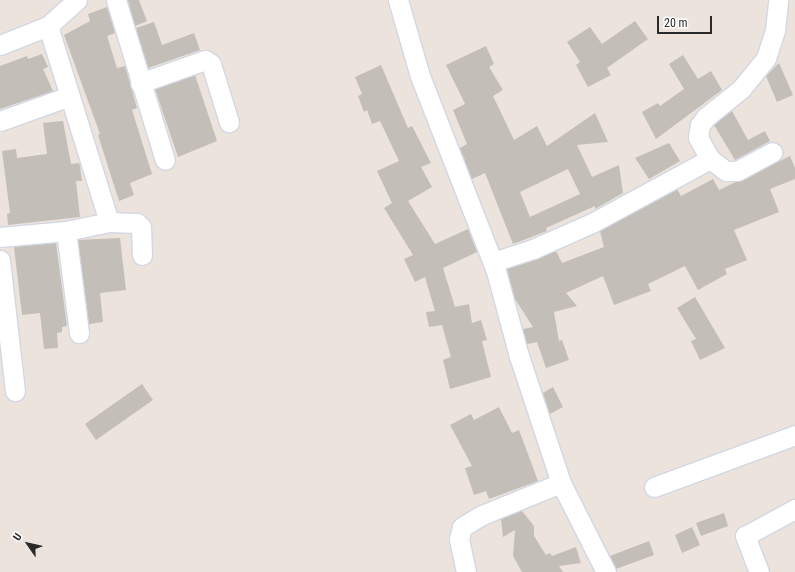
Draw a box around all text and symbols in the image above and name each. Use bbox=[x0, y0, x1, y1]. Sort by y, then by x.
scale bar bbox=[659, 8, 714, 34]
text: 20 m bbox=[664, 16, 688, 30]
north arrow bbox=[8, 524, 48, 564]
text: U bbox=[10, 531, 25, 543]

